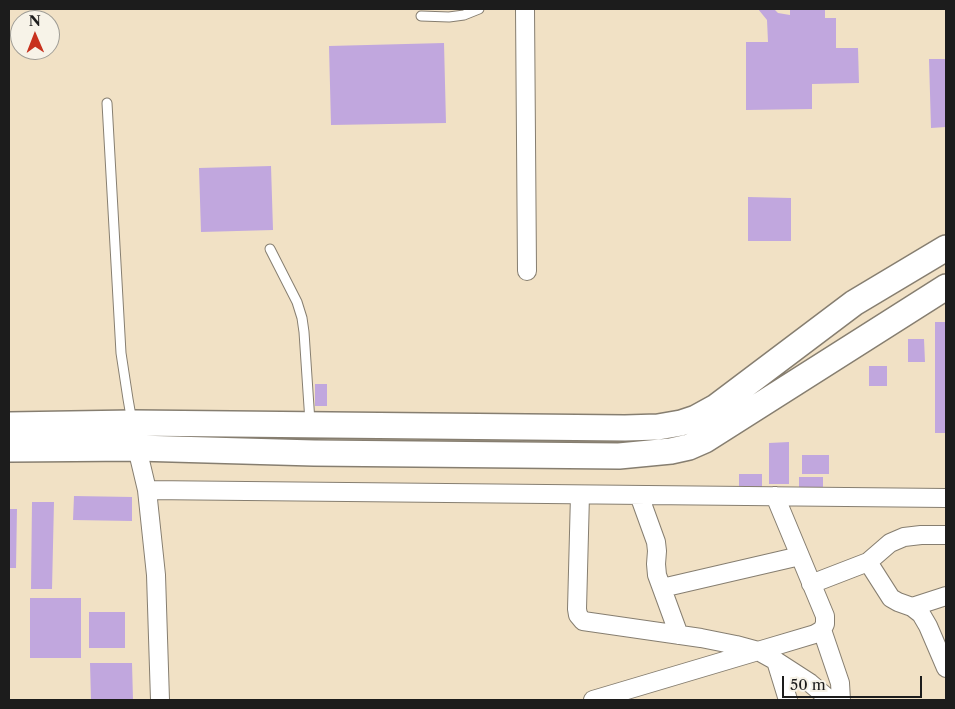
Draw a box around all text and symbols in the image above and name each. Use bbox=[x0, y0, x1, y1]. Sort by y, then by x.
north arrow bbox=[10, 10, 60, 60]
text: N bbox=[29, 12, 41, 30]
scale bar bbox=[785, 666, 925, 698]
text: 50 m bbox=[790, 675, 826, 694]

